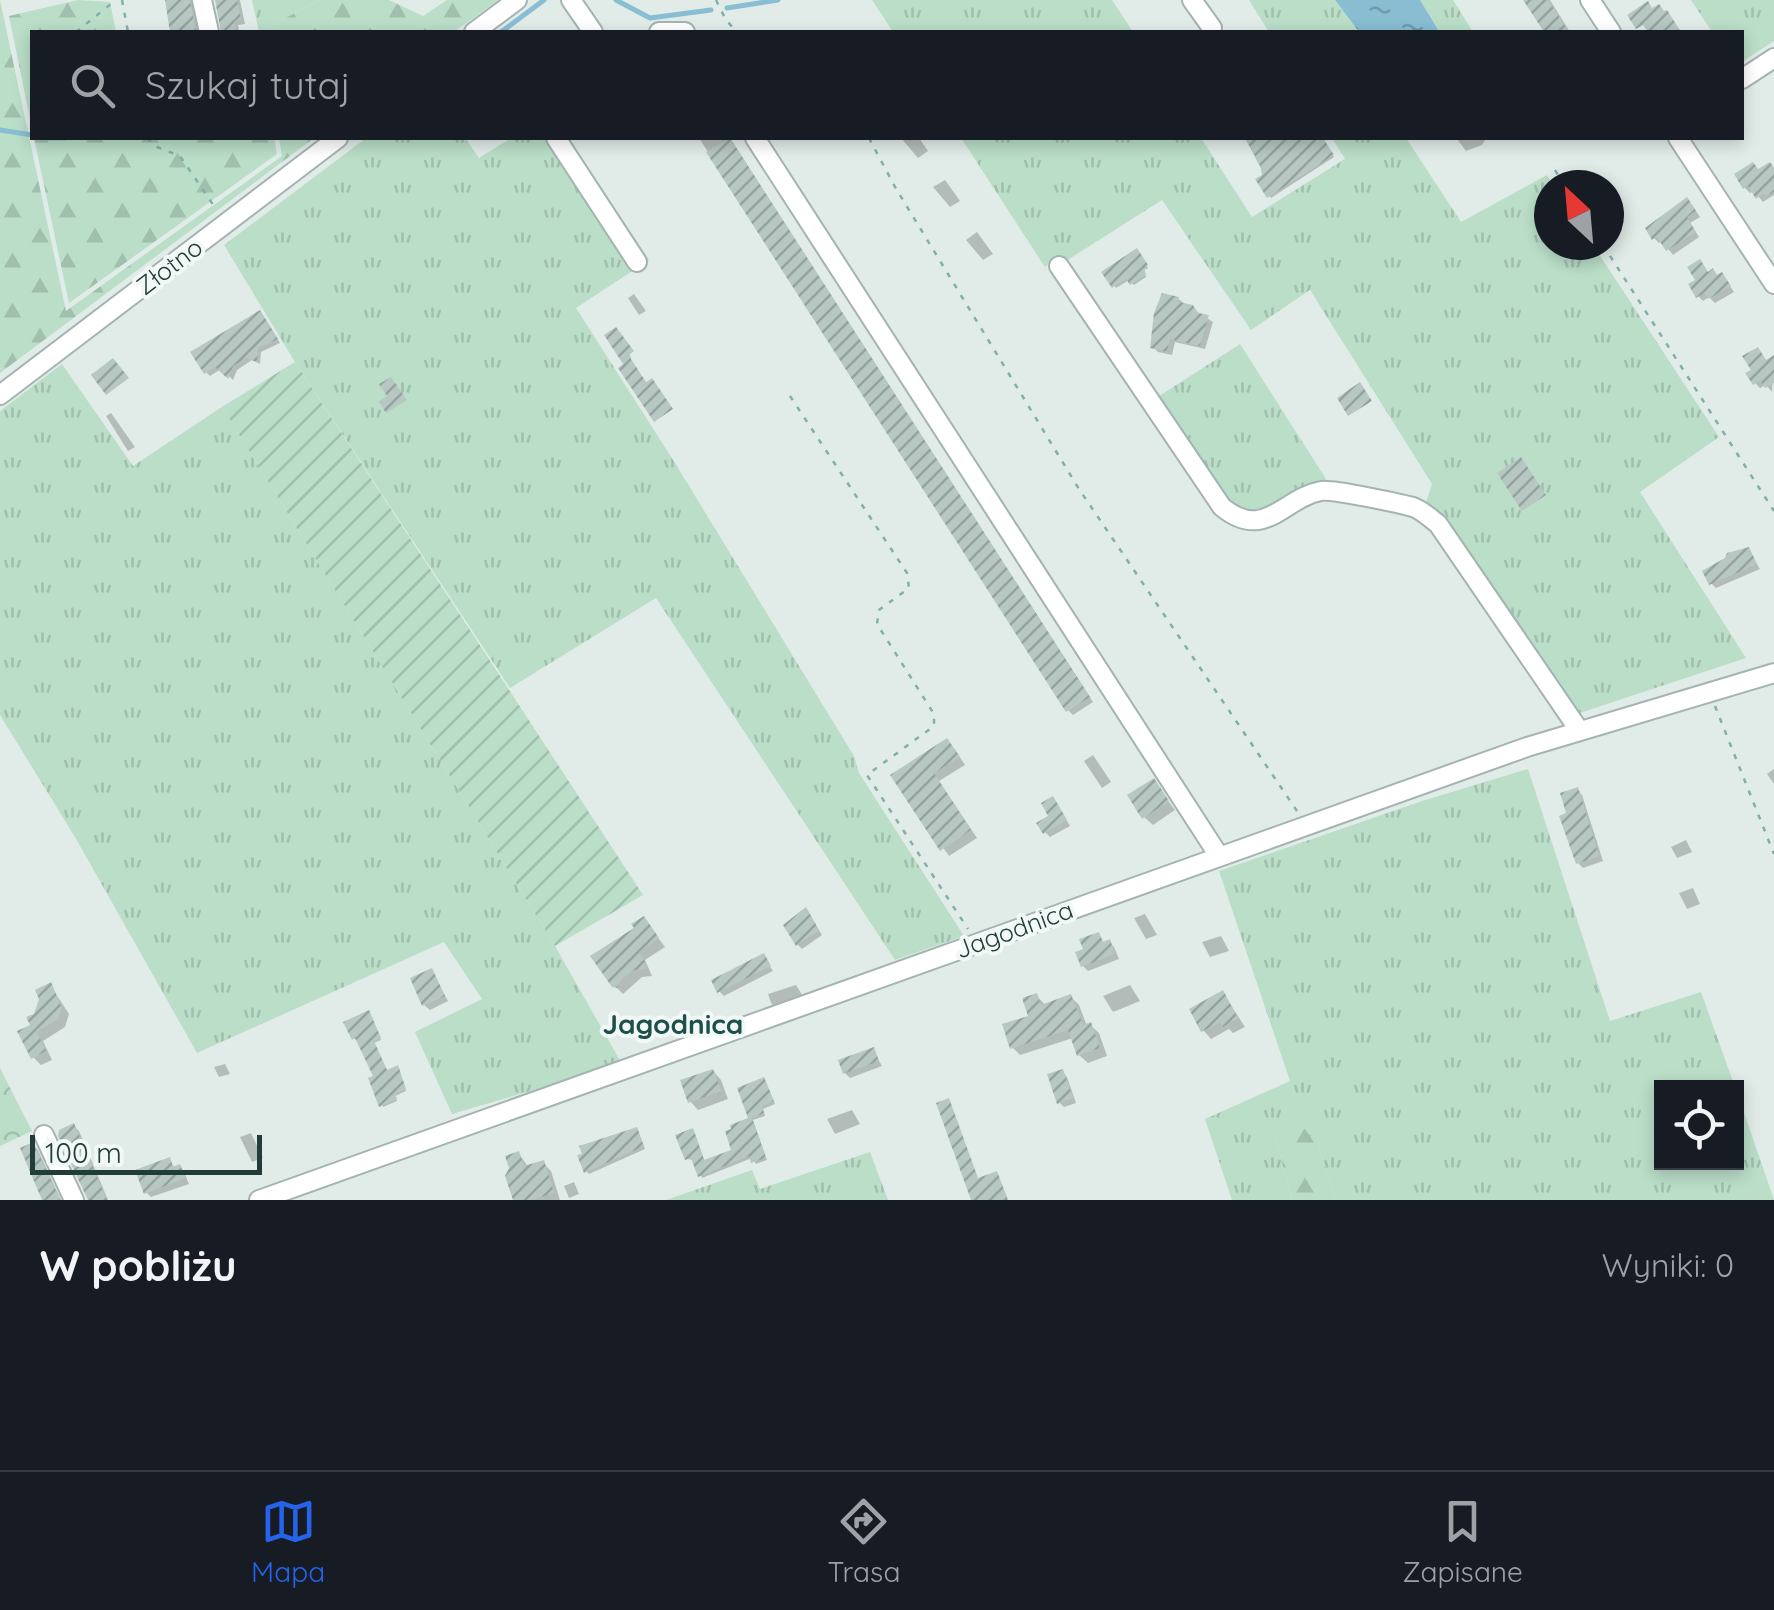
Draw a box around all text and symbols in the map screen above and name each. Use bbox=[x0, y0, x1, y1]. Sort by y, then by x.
search box bbox=[30, 30, 1744, 140]
icon: search bbox=[65, 58, 120, 113]
text: Szukaj tutaj bbox=[145, 61, 351, 109]
north arrow bbox=[1534, 170, 1624, 260]
street label: Złotno bbox=[130, 231, 208, 301]
street label: Jagodnica bbox=[951, 893, 1077, 965]
district label: Jagodnica bbox=[603, 1006, 743, 1041]
map controls bbox=[1654, 1080, 1744, 1170]
button: locate bbox=[1654, 1080, 1744, 1170]
scale bar bbox=[30, 1130, 262, 1174]
text: 100 m bbox=[45, 1135, 122, 1170]
text: W pobliżu bbox=[40, 1239, 237, 1292]
text: Wyniki: 0 bbox=[1602, 1245, 1734, 1285]
tab: Mapa bbox=[251, 1494, 325, 1589]
tab: Trasa bbox=[827, 1494, 900, 1589]
tab: Zapisane bbox=[1403, 1494, 1523, 1589]

